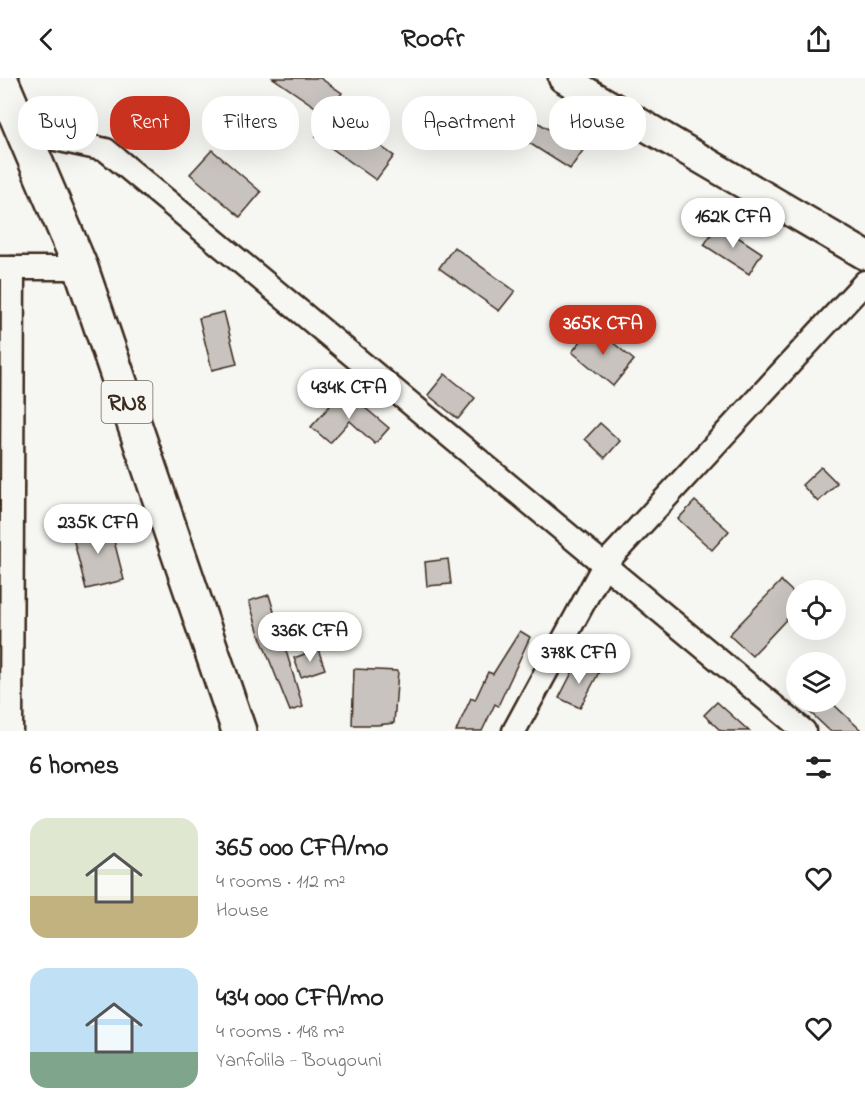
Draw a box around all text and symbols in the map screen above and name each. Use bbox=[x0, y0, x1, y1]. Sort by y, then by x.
text: Roofr bbox=[401, 20, 464, 59]
icon: back bbox=[30, 23, 63, 56]
icon: share bbox=[802, 23, 835, 56]
chip: Buy bbox=[18, 96, 98, 150]
chip: Rent bbox=[110, 96, 190, 150]
chip: Filters bbox=[202, 96, 299, 150]
chip: New bbox=[311, 96, 390, 150]
chip: Apartment bbox=[402, 96, 537, 150]
chip: House bbox=[549, 96, 646, 150]
pin: 162K CFA bbox=[671, 198, 795, 249]
text: 162K CFA bbox=[695, 203, 771, 232]
pin: 365K CFA bbox=[541, 305, 665, 356]
text: 365K CFA bbox=[563, 310, 643, 339]
pin: 434K CFA bbox=[287, 369, 411, 420]
text: 434K CFA bbox=[311, 374, 387, 403]
road number: RN8 bbox=[102, 381, 152, 423]
pin: 235K CFA bbox=[36, 504, 160, 555]
text: 235K CFA bbox=[58, 509, 138, 538]
map controls bbox=[786, 580, 846, 712]
button: locate bbox=[786, 580, 846, 640]
pin: 336K CFA bbox=[248, 612, 372, 663]
text: 336K CFA bbox=[272, 617, 348, 646]
pin: 378K CFA bbox=[517, 634, 641, 685]
text: 378K CFA bbox=[542, 639, 616, 668]
button: layers bbox=[786, 652, 846, 712]
text: 6 homes bbox=[30, 748, 119, 786]
icon: filters bbox=[802, 751, 835, 784]
text: 365 000 CFA/mo bbox=[216, 830, 389, 868]
icon: home bbox=[78, 842, 150, 914]
icon: heart bbox=[802, 862, 835, 895]
text: 4 rooms · 112 m² bbox=[216, 868, 345, 897]
text: House bbox=[216, 897, 269, 926]
text: 434 000 CFA/mo bbox=[216, 980, 384, 1018]
icon: home bbox=[78, 992, 150, 1064]
icon: heart bbox=[802, 1012, 835, 1045]
text: 4 rooms · 148 m² bbox=[216, 1018, 345, 1047]
text: Yanfolila - Bougouni bbox=[216, 1047, 382, 1076]

